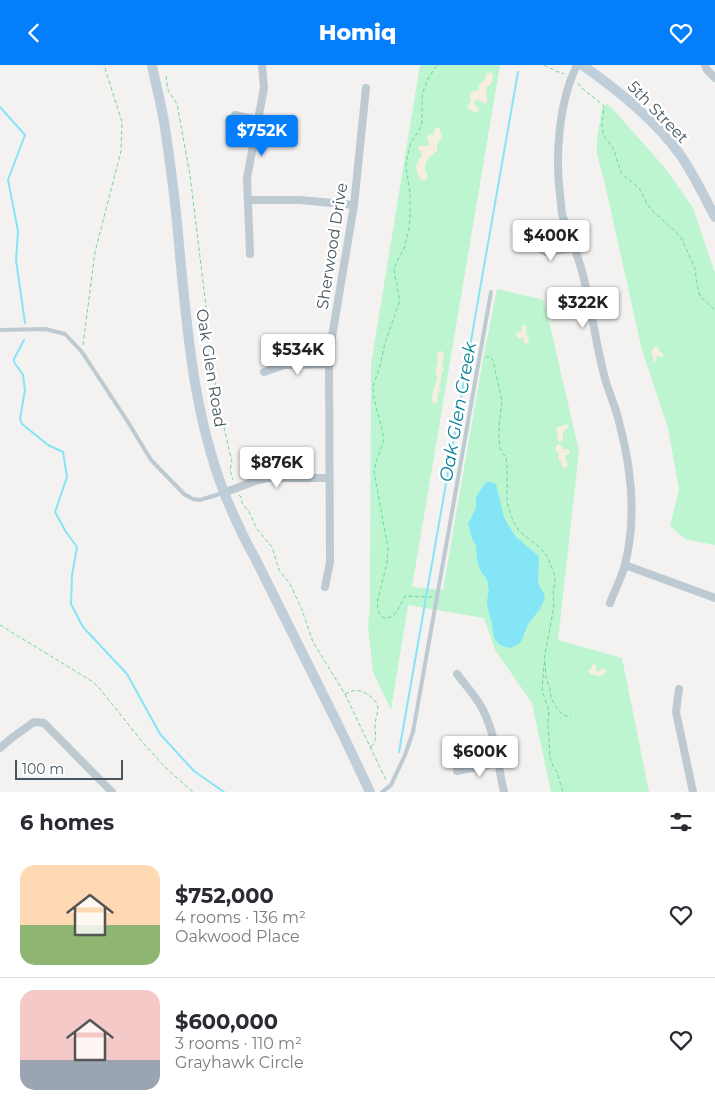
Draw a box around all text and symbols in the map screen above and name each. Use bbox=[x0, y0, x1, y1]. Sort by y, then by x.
icon: back bbox=[20, 19, 48, 47]
text: Homiq bbox=[319, 19, 396, 46]
icon: heart bbox=[667, 19, 695, 47]
street label: 5th Street bbox=[624, 77, 693, 147]
pin: $752K bbox=[227, 114, 297, 157]
text: $752K bbox=[237, 121, 287, 140]
street label: Sherwood Drive bbox=[313, 181, 351, 311]
pin: $400K bbox=[516, 219, 586, 262]
text: $400K bbox=[524, 226, 578, 245]
pin: $322K bbox=[548, 287, 618, 329]
text: $322K bbox=[558, 293, 608, 312]
street label: Oak Glen Road bbox=[192, 307, 230, 429]
pin: $534K bbox=[263, 333, 333, 376]
water label: Oak Glen Creek bbox=[435, 339, 481, 484]
text: $534K bbox=[272, 340, 324, 359]
pin: $876K bbox=[242, 447, 312, 489]
text: $876K bbox=[251, 453, 303, 472]
pin: $600K bbox=[445, 735, 515, 778]
text: $600K bbox=[453, 742, 507, 761]
scale bar bbox=[15, 757, 122, 780]
text: 100 m bbox=[22, 760, 64, 778]
icon: filters bbox=[667, 808, 695, 836]
text: 6 homes bbox=[20, 810, 114, 835]
text: $752,000 bbox=[175, 883, 274, 908]
icon: home bbox=[60, 885, 120, 945]
icon: heart bbox=[667, 901, 695, 929]
text: 4 rooms · 136 m² bbox=[175, 908, 306, 927]
text: Oakwood Place bbox=[175, 927, 300, 946]
text: $600,000 bbox=[175, 1009, 278, 1034]
icon: home bbox=[60, 1010, 120, 1070]
icon: heart bbox=[667, 1026, 695, 1054]
text: 3 rooms · 110 m² bbox=[175, 1034, 302, 1053]
text: Grayhawk Circle bbox=[175, 1053, 304, 1072]

